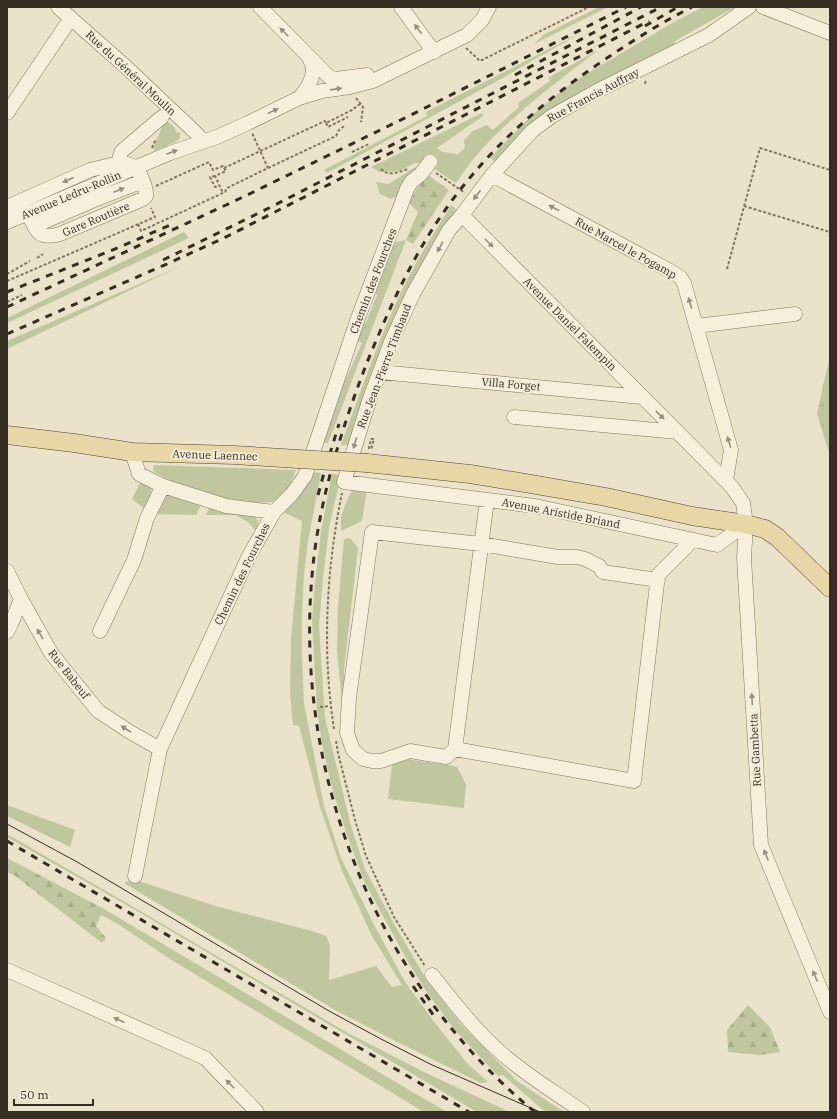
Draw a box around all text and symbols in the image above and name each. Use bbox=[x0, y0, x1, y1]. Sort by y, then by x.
one-way arrow bbox=[413, 24, 422, 35]
street label: Rue du Général Moulin bbox=[83, 27, 179, 119]
one-way arrow bbox=[280, 27, 289, 37]
street label: Rue Francis Auffray bbox=[544, 65, 642, 125]
one-way arrow bbox=[330, 86, 342, 92]
one-way arrow bbox=[268, 108, 279, 114]
one-way arrow bbox=[166, 149, 178, 155]
street label: Avenue Ledru-Rollin bbox=[19, 168, 123, 222]
one-way arrow bbox=[63, 177, 74, 183]
one-way arrow bbox=[113, 187, 125, 193]
one-way arrow bbox=[473, 190, 481, 200]
street label: Gare Routière bbox=[60, 199, 132, 239]
one-way arrow bbox=[548, 205, 560, 211]
street label: Rue Marcel le Pogamp bbox=[573, 214, 680, 282]
street label: Chemin des Fourches bbox=[346, 226, 400, 336]
one-way arrow bbox=[485, 238, 494, 248]
one-way arrow bbox=[436, 241, 443, 253]
street label: Avenue Daniel Falempin bbox=[520, 274, 620, 374]
one-way arrow bbox=[687, 297, 693, 309]
street label: Rue Jean-Pierre Timbaud bbox=[354, 301, 414, 430]
street label: Villa Forget bbox=[481, 374, 541, 394]
one-way arrow bbox=[655, 410, 665, 420]
one-way arrow bbox=[726, 436, 732, 448]
one-way arrow bbox=[352, 437, 358, 449]
street label: Avenue Laennec bbox=[172, 447, 258, 463]
street label: Avenue Aristide Briand bbox=[501, 495, 622, 531]
street label: Chemin des Fourches bbox=[211, 521, 273, 627]
one-way arrow bbox=[37, 628, 44, 640]
street label: Rue Babeuf bbox=[45, 646, 93, 703]
one-way arrow bbox=[749, 693, 756, 705]
street label: Rue Gambetta bbox=[746, 713, 764, 787]
one-way arrow bbox=[121, 725, 131, 733]
one-way arrow bbox=[762, 849, 768, 861]
one-way arrow bbox=[812, 970, 818, 981]
one-way arrow bbox=[113, 1017, 125, 1023]
one-way arrow bbox=[225, 1079, 235, 1089]
scale bar bbox=[14, 1081, 93, 1107]
text: 50 m bbox=[20, 1087, 49, 1102]

